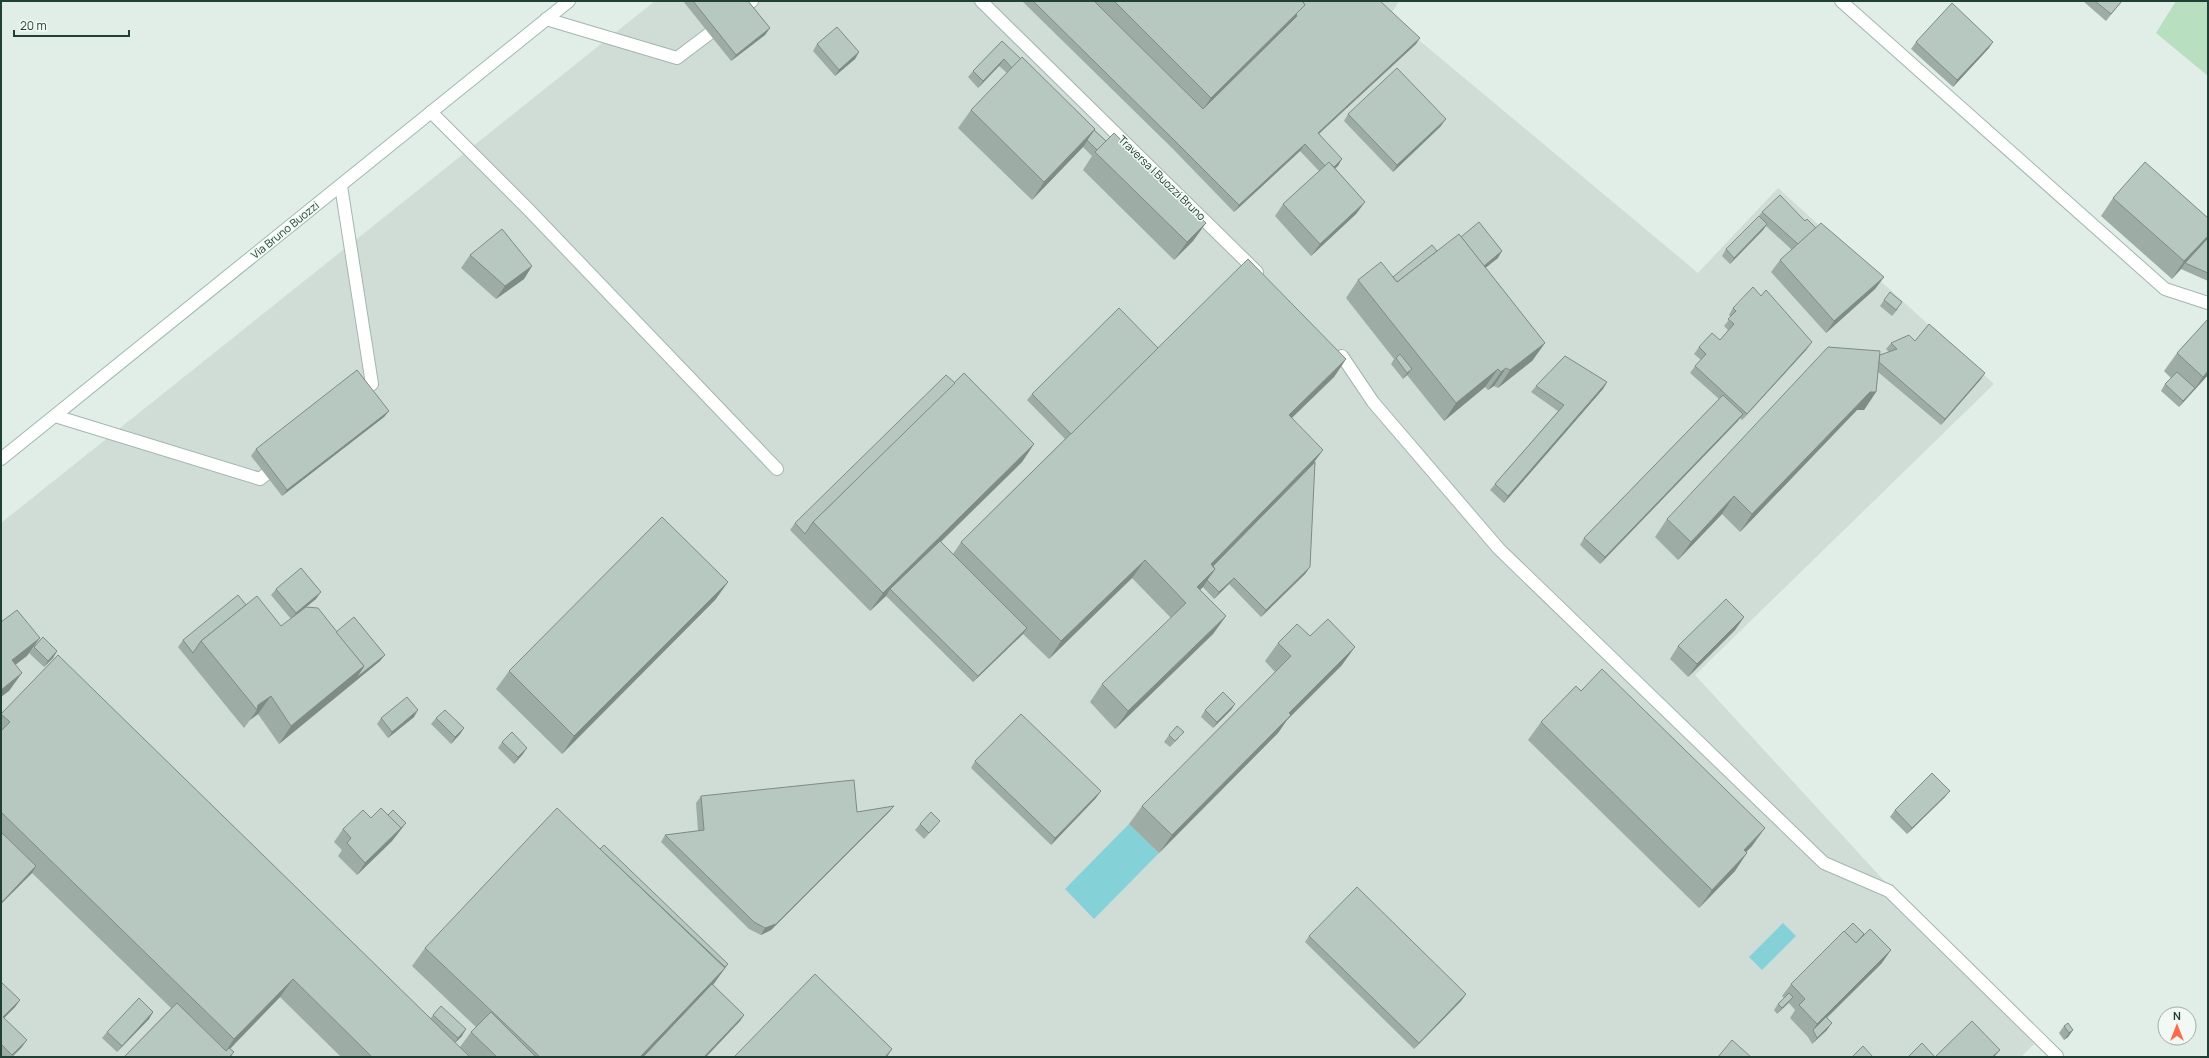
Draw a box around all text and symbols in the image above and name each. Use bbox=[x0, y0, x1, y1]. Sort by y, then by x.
scale bar bbox=[14, 12, 129, 38]
text: 20 m bbox=[20, 17, 47, 34]
street label: Traversa I Buozzi Bruno bbox=[1115, 132, 1210, 224]
street label: Via Bruno Buozzi bbox=[248, 197, 322, 262]
north arrow bbox=[2157, 1006, 2197, 1046]
text: N bbox=[2173, 1008, 2181, 1023]

